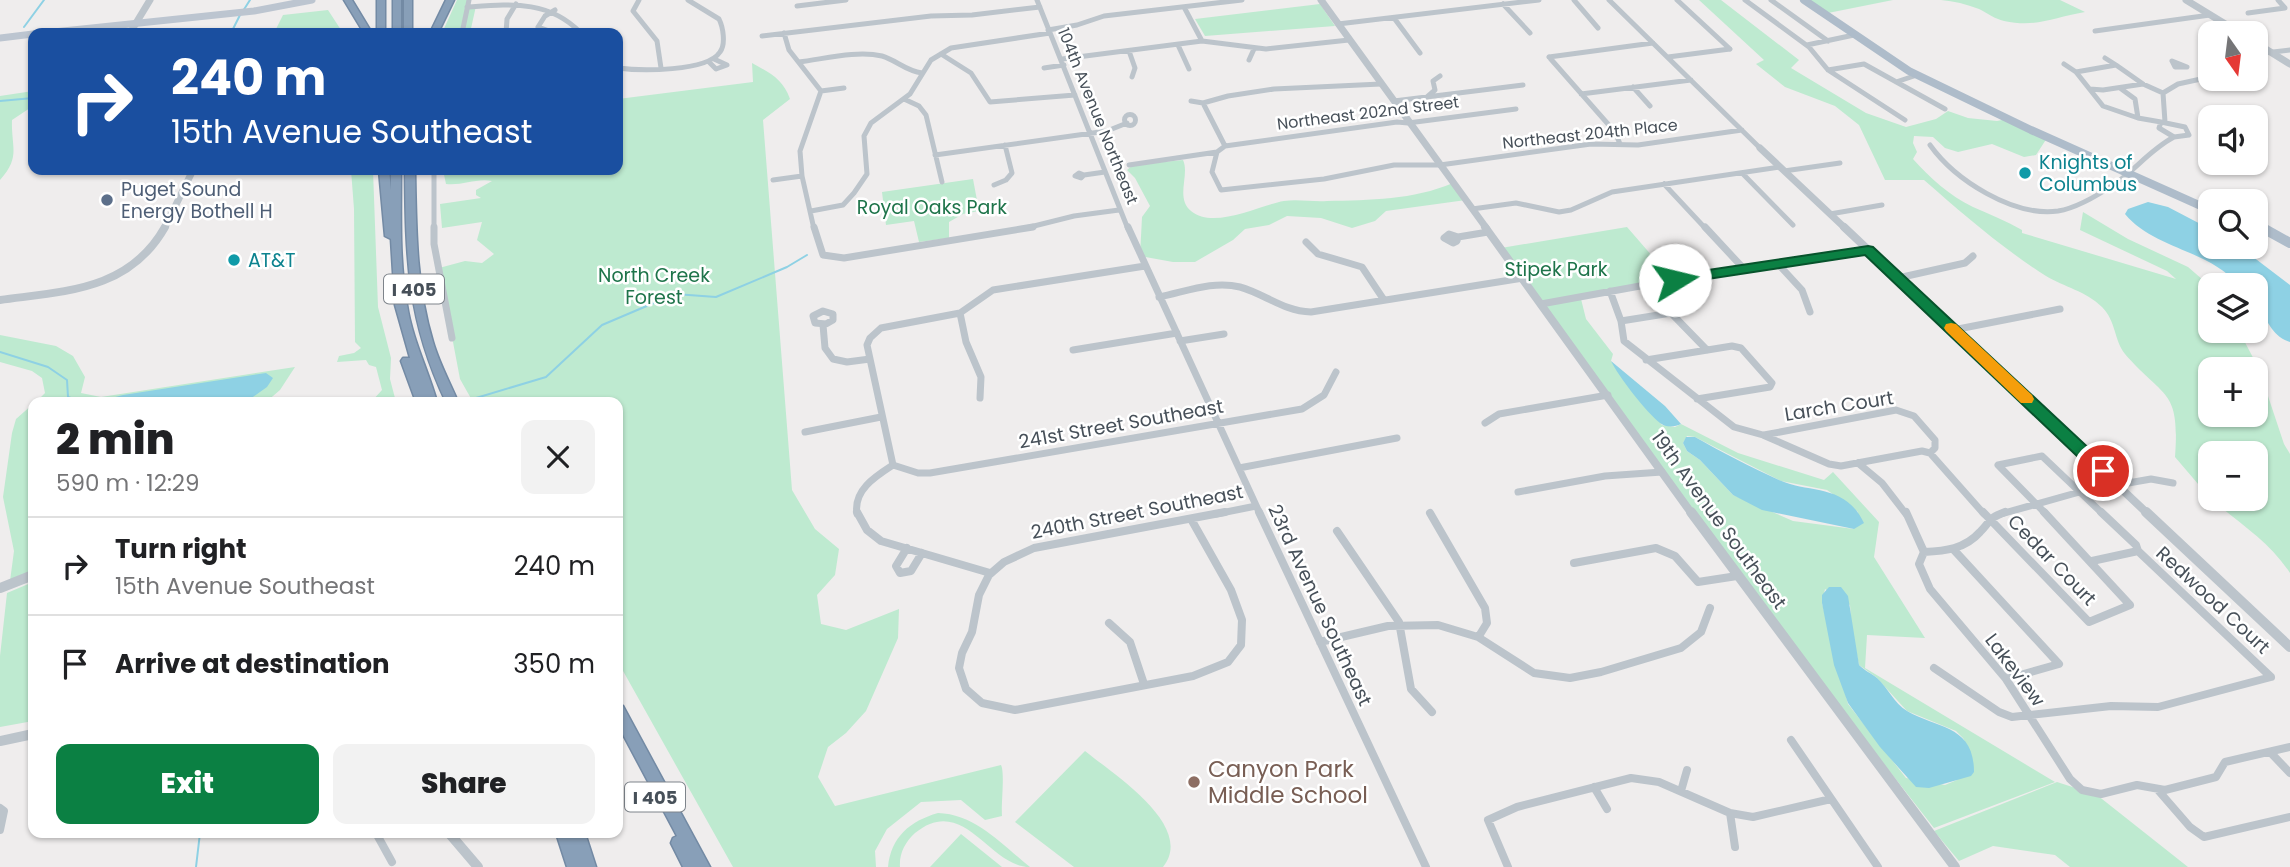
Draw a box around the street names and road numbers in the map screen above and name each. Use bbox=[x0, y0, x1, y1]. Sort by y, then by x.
street label: 104th Avenue Northeast bbox=[1052, 24, 1144, 208]
street label: Northeast 202nd Street bbox=[1276, 90, 1461, 136]
street label: Northeast 204th Place bbox=[1501, 113, 1679, 155]
road number: I 405 bbox=[384, 274, 444, 304]
street label: Larch Court bbox=[1783, 384, 1895, 428]
street label: 241st Street Southeast bbox=[1016, 393, 1226, 455]
street label: 19th Avenue Southeast bbox=[1645, 425, 1793, 615]
street label: 240th Street Southeast bbox=[1029, 478, 1246, 546]
street label: 23rd Avenue Southeast bbox=[1261, 500, 1379, 710]
street label: Cedar Court bbox=[2002, 508, 2103, 612]
street label: Redwood Court bbox=[2150, 540, 2276, 660]
street label: Lakeview bbox=[1979, 628, 2052, 713]
road number: I 405 bbox=[625, 782, 685, 812]

